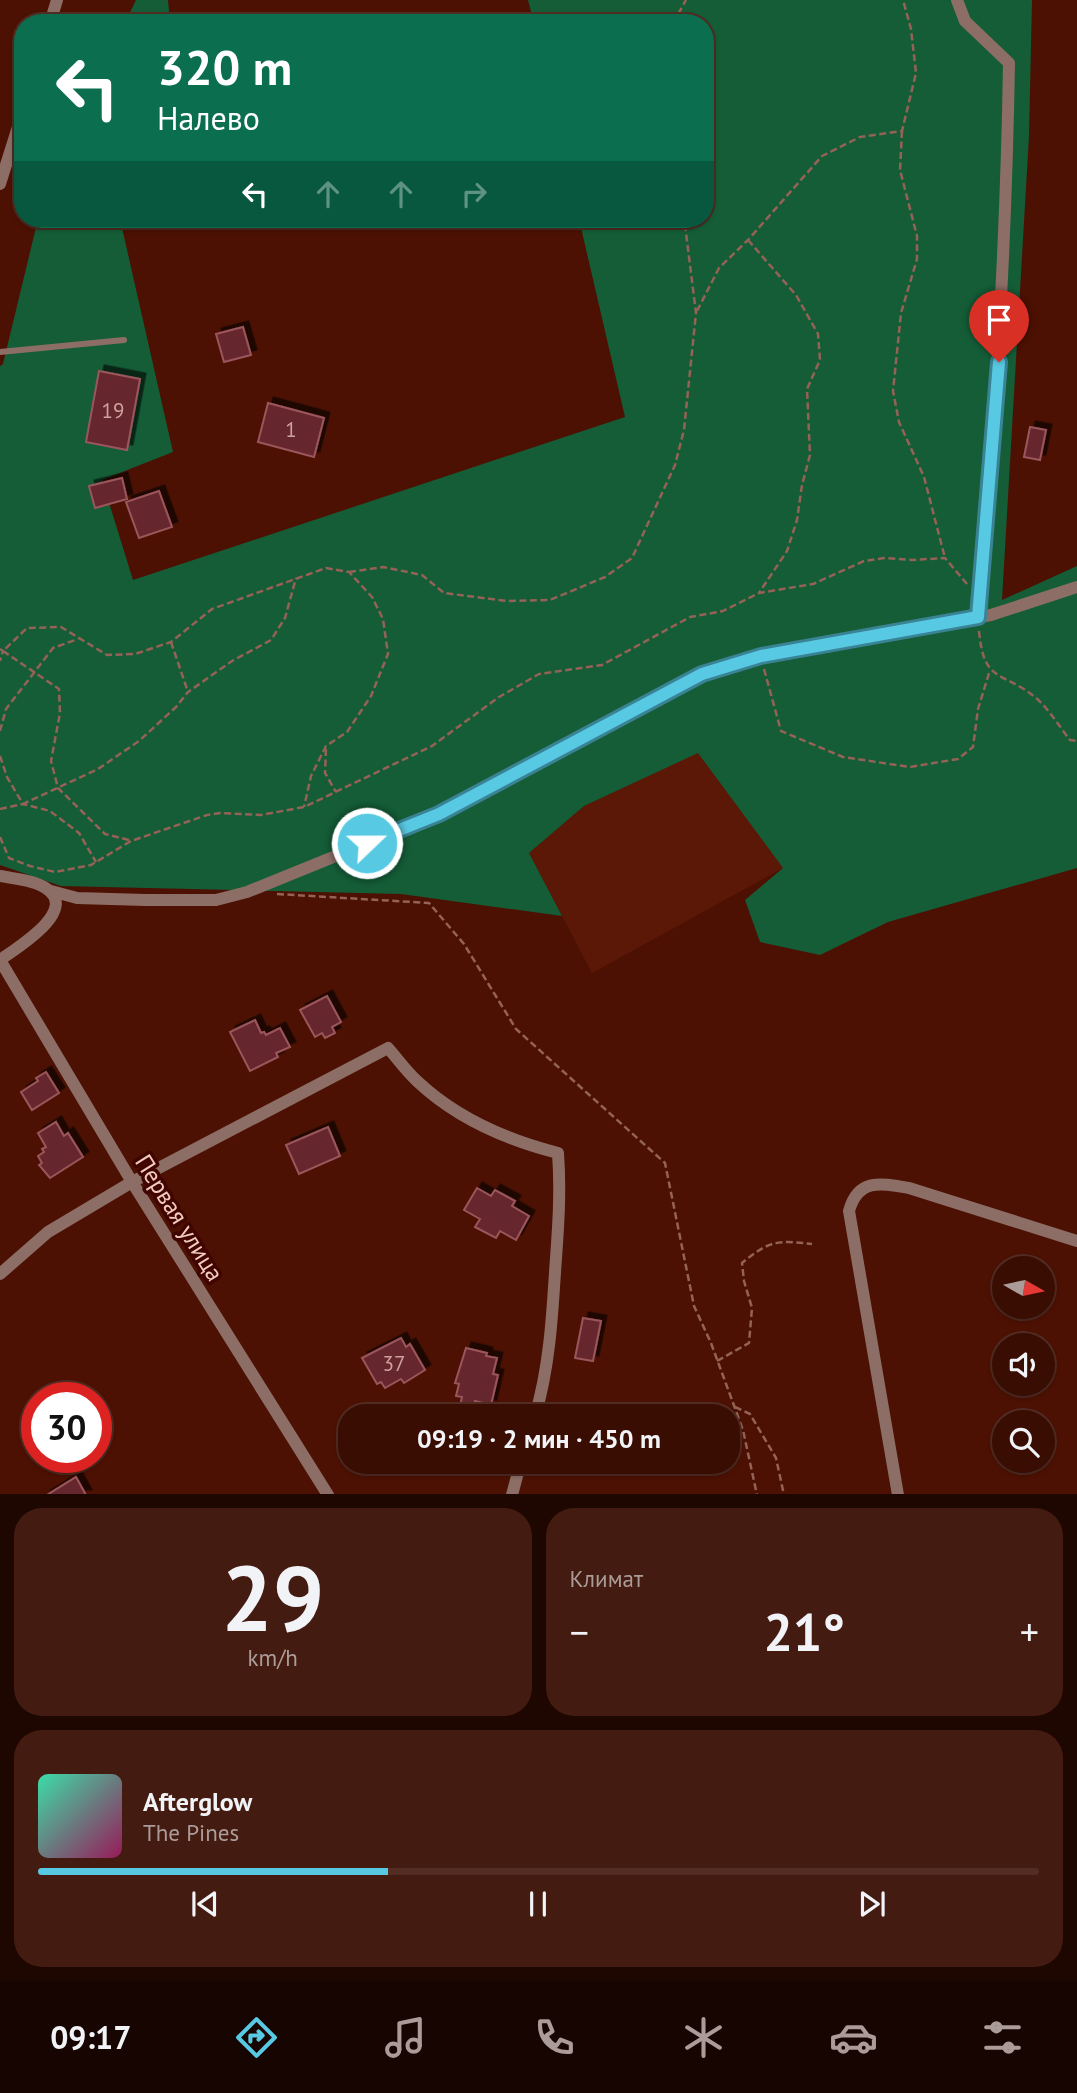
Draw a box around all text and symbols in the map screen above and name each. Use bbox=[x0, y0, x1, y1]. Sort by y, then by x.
text: 320 m bbox=[157, 35, 292, 99]
icon: left bbox=[42, 42, 133, 133]
text: Налево bbox=[157, 97, 260, 139]
icon: left bbox=[236, 175, 274, 213]
icon: ahead bbox=[309, 175, 347, 213]
icon: ahead bbox=[382, 175, 420, 213]
icon: right bbox=[455, 175, 493, 213]
pin bbox=[969, 290, 1029, 362]
icon: arrive bbox=[980, 301, 1018, 339]
house number: 19 bbox=[102, 397, 124, 424]
house number: 1 bbox=[285, 416, 297, 443]
position arrow bbox=[330, 806, 404, 880]
street label: Первая улица bbox=[128, 1149, 231, 1287]
north arrow bbox=[992, 1256, 1055, 1320]
map controls bbox=[992, 1256, 1055, 1473]
button: sound bbox=[992, 1333, 1055, 1396]
house number: 37 bbox=[383, 1350, 405, 1377]
speed limit sign: 30 bbox=[21, 1382, 112, 1473]
button: search bbox=[992, 1410, 1055, 1473]
text: 09:19 · 2 мин · 450 m bbox=[417, 1422, 661, 1455]
text: 29 bbox=[221, 1538, 324, 1656]
text: Климат bbox=[570, 1564, 643, 1593]
text: 21° bbox=[763, 1598, 845, 1665]
text: − bbox=[570, 1607, 589, 1656]
text: + bbox=[1020, 1607, 1039, 1656]
text: km/h bbox=[248, 1643, 298, 1672]
text: Afterglow bbox=[143, 1785, 252, 1818]
text: The Pines bbox=[143, 1818, 239, 1847]
icon: previous bbox=[186, 1885, 224, 1923]
icon: pause bbox=[519, 1885, 557, 1923]
icon: next bbox=[853, 1885, 891, 1923]
icon: directions bbox=[232, 2013, 281, 2062]
icon: music bbox=[381, 2013, 430, 2062]
icon: phone bbox=[530, 2013, 579, 2062]
icon: climate bbox=[679, 2013, 728, 2062]
icon: car bbox=[829, 2013, 878, 2062]
icon: filters bbox=[978, 2013, 1027, 2062]
text: 09:17 bbox=[50, 2016, 131, 2058]

